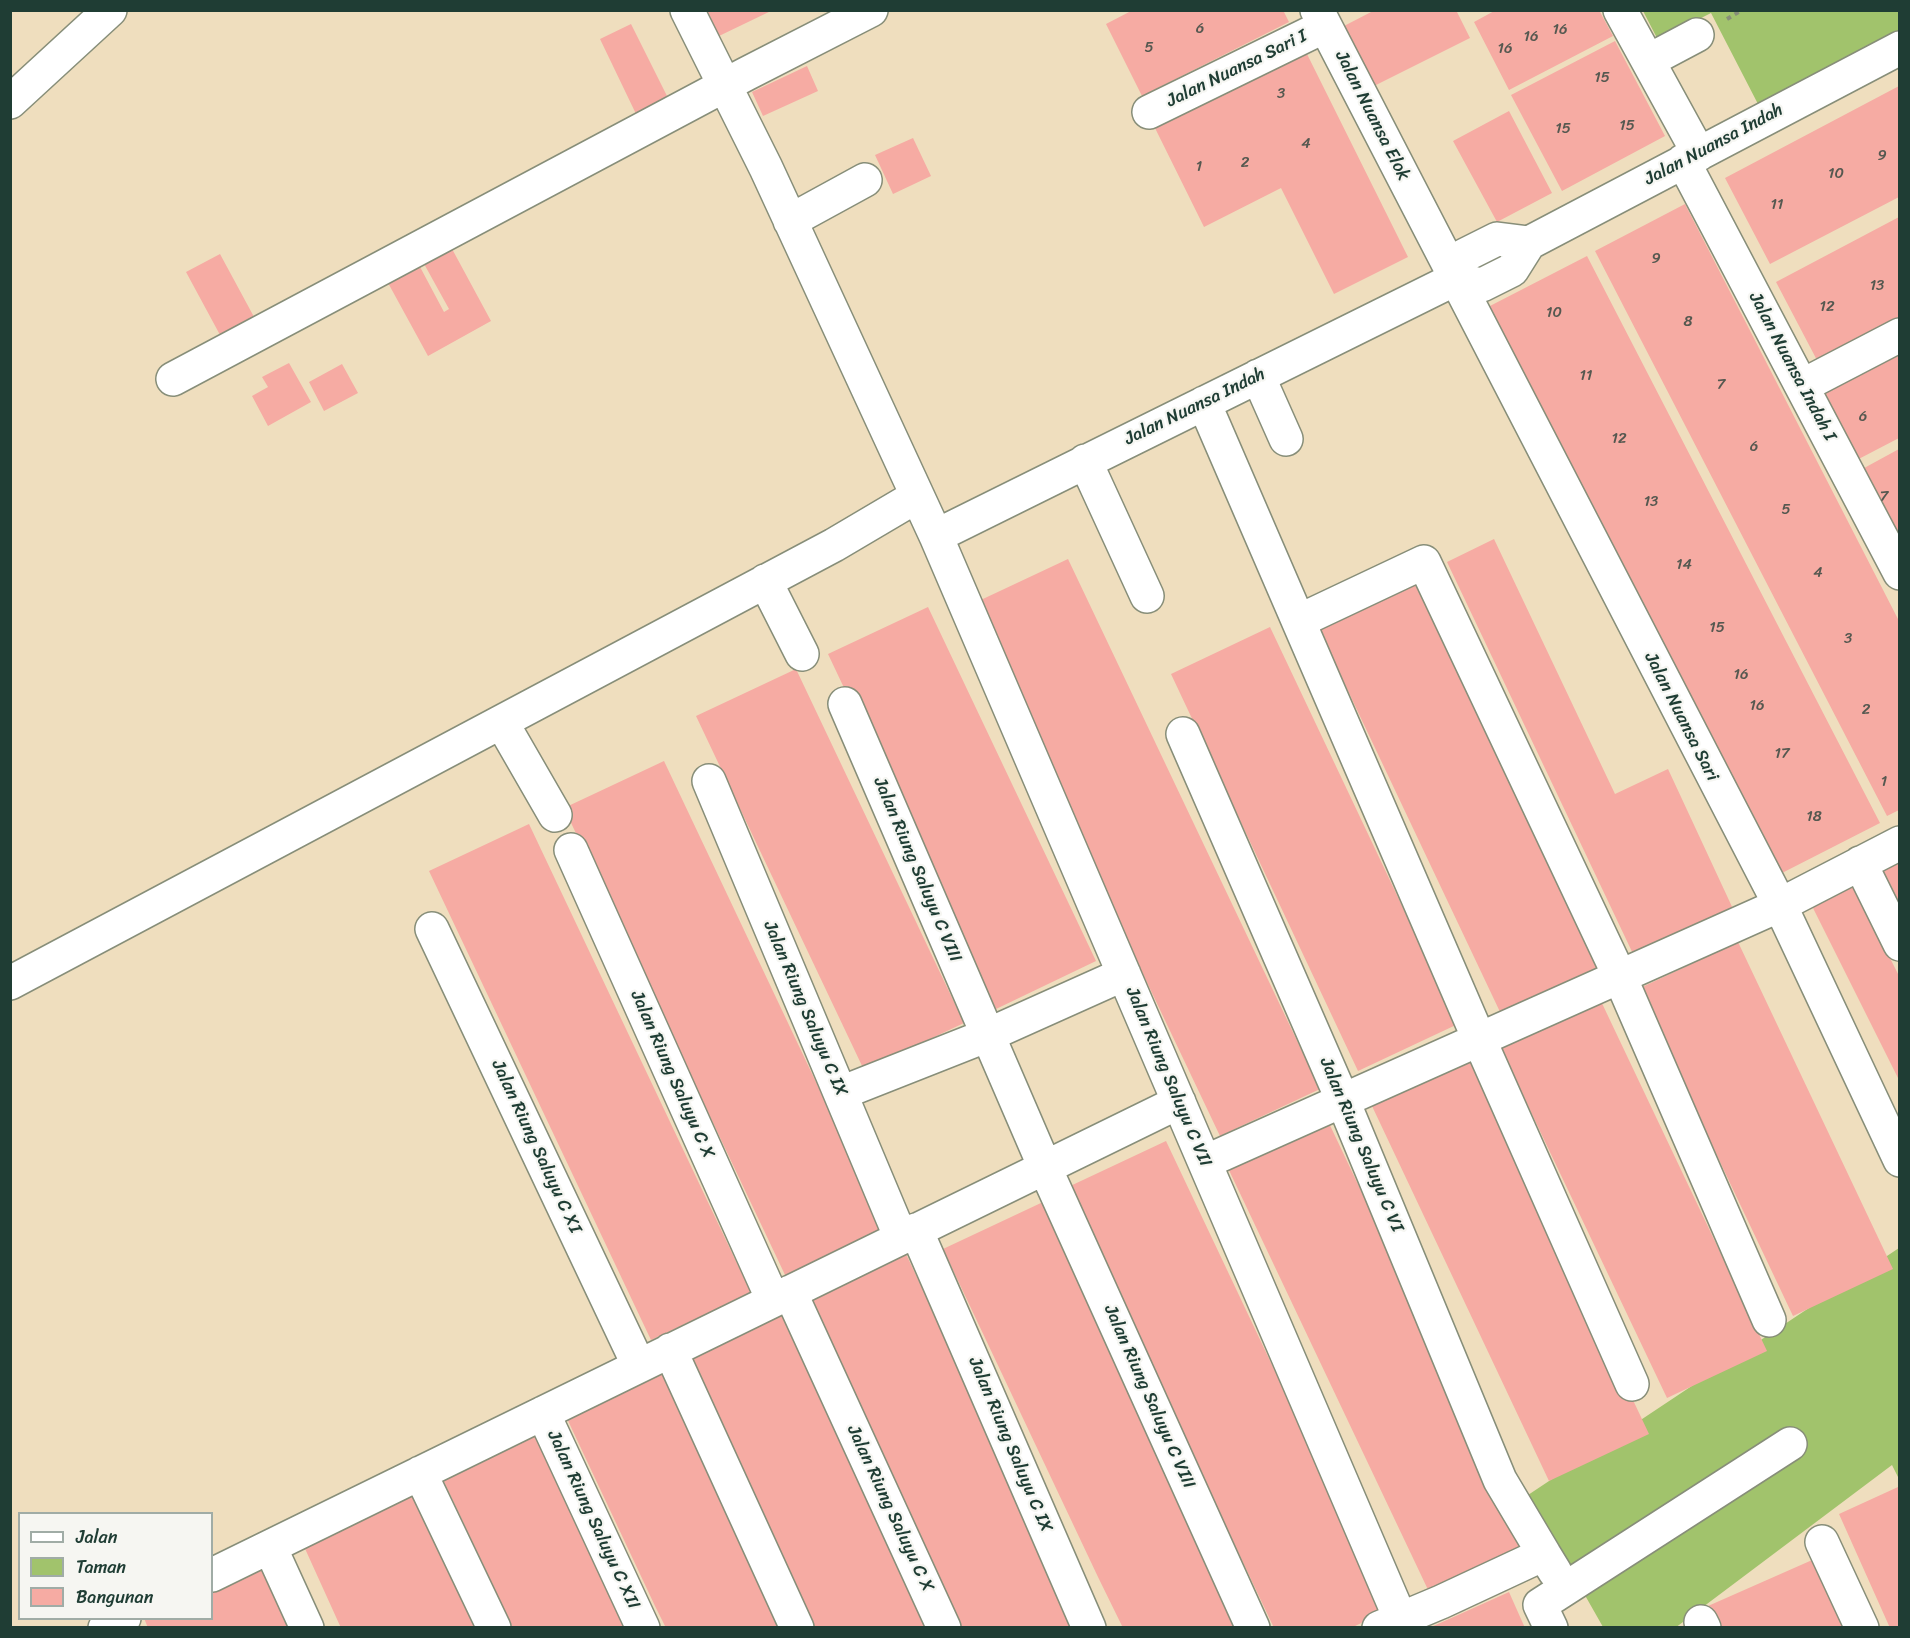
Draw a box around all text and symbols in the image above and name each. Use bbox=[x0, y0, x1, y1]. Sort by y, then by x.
house number: 6 bbox=[1196, 20, 1204, 38]
house number: 16 bbox=[1553, 21, 1567, 39]
street label: Jalan Nuansa Sari I bbox=[1163, 26, 1311, 112]
house number: 16 bbox=[1524, 28, 1538, 46]
house number: 5 bbox=[1144, 39, 1154, 57]
house number: 16 bbox=[1498, 40, 1512, 58]
street label: Jalan Nuansa Elok bbox=[1330, 48, 1414, 184]
house number: 15 bbox=[1594, 69, 1610, 87]
house number: 3 bbox=[1277, 85, 1285, 103]
street label: Jalan Nuansa Indah bbox=[1641, 99, 1787, 191]
house number: 15 bbox=[1619, 117, 1635, 135]
house number: 15 bbox=[1555, 120, 1571, 138]
house number: 4 bbox=[1301, 135, 1311, 153]
house number: 9 bbox=[1877, 147, 1887, 165]
house number: 2 bbox=[1241, 154, 1249, 172]
house number: 1 bbox=[1196, 158, 1202, 176]
house number: 10 bbox=[1828, 165, 1844, 183]
house number: 11 bbox=[1771, 196, 1783, 214]
house number: 9 bbox=[1651, 250, 1661, 268]
house number: 13 bbox=[1870, 277, 1884, 295]
street label: Jalan Nuansa Indah I bbox=[1744, 289, 1840, 445]
house number: 12 bbox=[1819, 298, 1835, 316]
house number: 10 bbox=[1546, 304, 1562, 322]
house number: 8 bbox=[1683, 313, 1693, 331]
street label: Jalan Nuansa Indah bbox=[1121, 364, 1269, 450]
house number: 11 bbox=[1580, 367, 1592, 385]
house number: 7 bbox=[1717, 376, 1725, 394]
house number: 6 bbox=[1859, 408, 1867, 426]
house number: 12 bbox=[1611, 430, 1627, 448]
house number: 6 bbox=[1750, 438, 1758, 456]
house number: 7 bbox=[1880, 488, 1888, 506]
house number: 13 bbox=[1644, 493, 1658, 511]
house number: 5 bbox=[1781, 501, 1791, 519]
house number: 14 bbox=[1676, 556, 1692, 574]
house number: 4 bbox=[1813, 564, 1823, 582]
house number: 15 bbox=[1709, 619, 1725, 637]
house number: 3 bbox=[1844, 630, 1852, 648]
street label: Jalan Nuansa Sari bbox=[1639, 649, 1723, 785]
house number: 16 bbox=[1734, 666, 1748, 684]
house number: 16 bbox=[1750, 697, 1764, 715]
house number: 2 bbox=[1862, 701, 1870, 719]
house number: 17 bbox=[1775, 745, 1789, 763]
house number: 1 bbox=[1881, 773, 1887, 791]
street label: Jalan Riung Saluyu C VIII bbox=[868, 774, 966, 966]
house number: 18 bbox=[1806, 808, 1822, 826]
street label: Jalan Riung Saluyu C IX bbox=[758, 918, 852, 1100]
street label: Jalan Riung Saluyu C VII bbox=[1120, 984, 1216, 1170]
street label: Jalan Riung Saluyu C X bbox=[625, 988, 719, 1162]
street label: Jalan Riung Saluyu C VI bbox=[1314, 1054, 1408, 1236]
street label: Jalan Riung Saluyu C XI bbox=[486, 1057, 586, 1237]
street label: Jalan Riung Saluyu C VIII bbox=[1099, 1302, 1199, 1492]
street label: Jalan Riung Saluyu C IX bbox=[963, 1354, 1057, 1536]
street label: Jalan Riung Saluyu C X bbox=[842, 1422, 938, 1596]
street label: Jalan Riung Saluyu C XII bbox=[542, 1427, 644, 1613]
legend bbox=[18, 1512, 213, 1620]
text: Jalan bbox=[76, 1521, 117, 1553]
text: Taman bbox=[76, 1551, 126, 1583]
text: Bangunan bbox=[76, 1581, 153, 1613]

